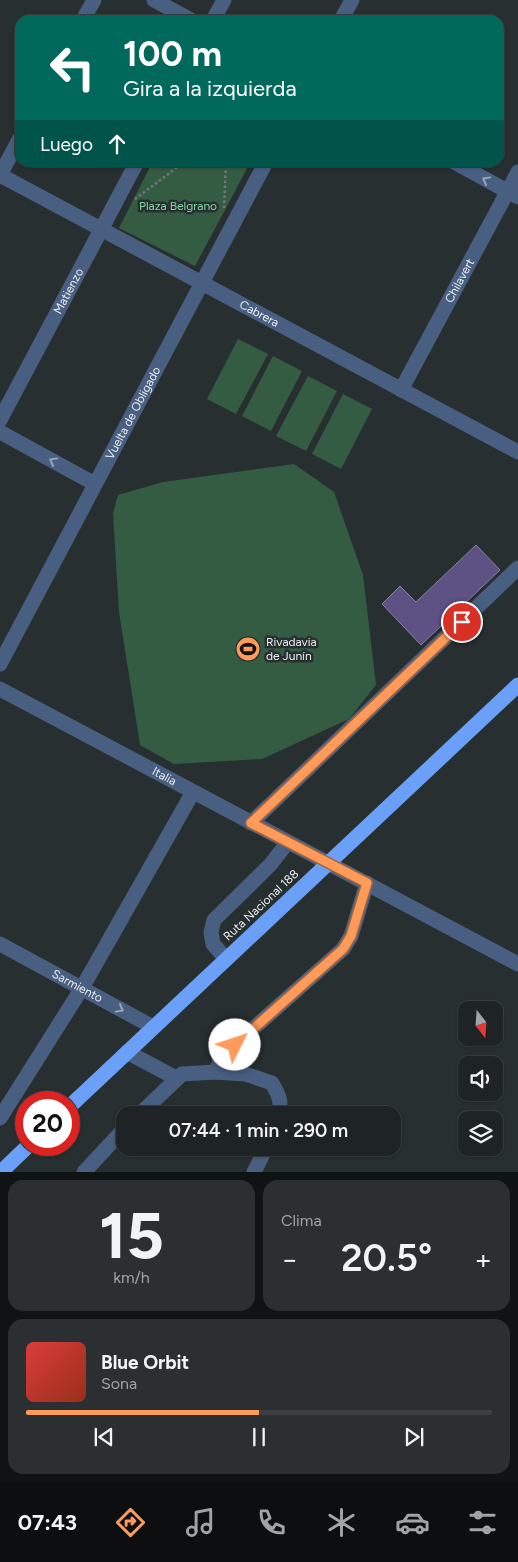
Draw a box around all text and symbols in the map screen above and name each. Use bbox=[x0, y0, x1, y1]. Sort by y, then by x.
text: 100 m bbox=[123, 33, 222, 75]
icon: left bbox=[40, 35, 105, 100]
text: Gira a la izquierda bbox=[123, 75, 297, 102]
icon: ahead bbox=[103, 130, 131, 158]
text: Luego bbox=[40, 133, 93, 156]
one-way arrow bbox=[482, 176, 491, 186]
park label: Plaza Belgrano bbox=[139, 199, 217, 213]
street label: Chilavert bbox=[442, 256, 477, 305]
street label: Matienzo bbox=[51, 266, 86, 316]
street label: Cabrera bbox=[237, 297, 281, 330]
street label: Vuelta de Obligado bbox=[103, 364, 163, 462]
one-way arrow bbox=[49, 457, 58, 467]
pin bbox=[441, 601, 483, 643]
icon: arrive bbox=[448, 608, 476, 636]
place label: Rivadavia de Junín bbox=[266, 635, 317, 663]
sports icon: Rivadavia de Junín bbox=[235, 636, 261, 662]
street label: Italia bbox=[150, 764, 179, 788]
street label: Ruta Nacional 188 bbox=[221, 867, 301, 943]
street label: Sarmiento bbox=[50, 967, 105, 1005]
north arrow bbox=[458, 1001, 502, 1046]
map controls bbox=[458, 1001, 503, 1156]
one-way arrow bbox=[115, 1003, 124, 1013]
position arrow bbox=[208, 1018, 260, 1070]
button: sound bbox=[458, 1056, 503, 1101]
speed limit sign: 20 bbox=[15, 1091, 80, 1156]
button: layers bbox=[458, 1111, 503, 1156]
text: 07:44 · 1 min · 290 m bbox=[169, 1119, 348, 1142]
text: 15 bbox=[99, 1196, 164, 1274]
text: Clima bbox=[281, 1211, 322, 1230]
text: 20.5° bbox=[341, 1235, 432, 1281]
text: − bbox=[281, 1242, 298, 1276]
text: + bbox=[475, 1242, 492, 1276]
text: km/h bbox=[113, 1268, 150, 1287]
text: Blue Orbit bbox=[101, 1351, 189, 1374]
text: Sona bbox=[101, 1374, 137, 1393]
icon: previous bbox=[90, 1423, 118, 1451]
icon: pause bbox=[245, 1423, 273, 1451]
icon: next bbox=[400, 1423, 428, 1451]
icon: directions bbox=[113, 1505, 148, 1540]
icon: music bbox=[183, 1505, 218, 1540]
icon: phone bbox=[254, 1505, 289, 1540]
icon: climate bbox=[324, 1505, 359, 1540]
icon: car bbox=[395, 1505, 430, 1540]
icon: filters bbox=[465, 1505, 500, 1540]
text: 07:43 bbox=[18, 1509, 77, 1536]

